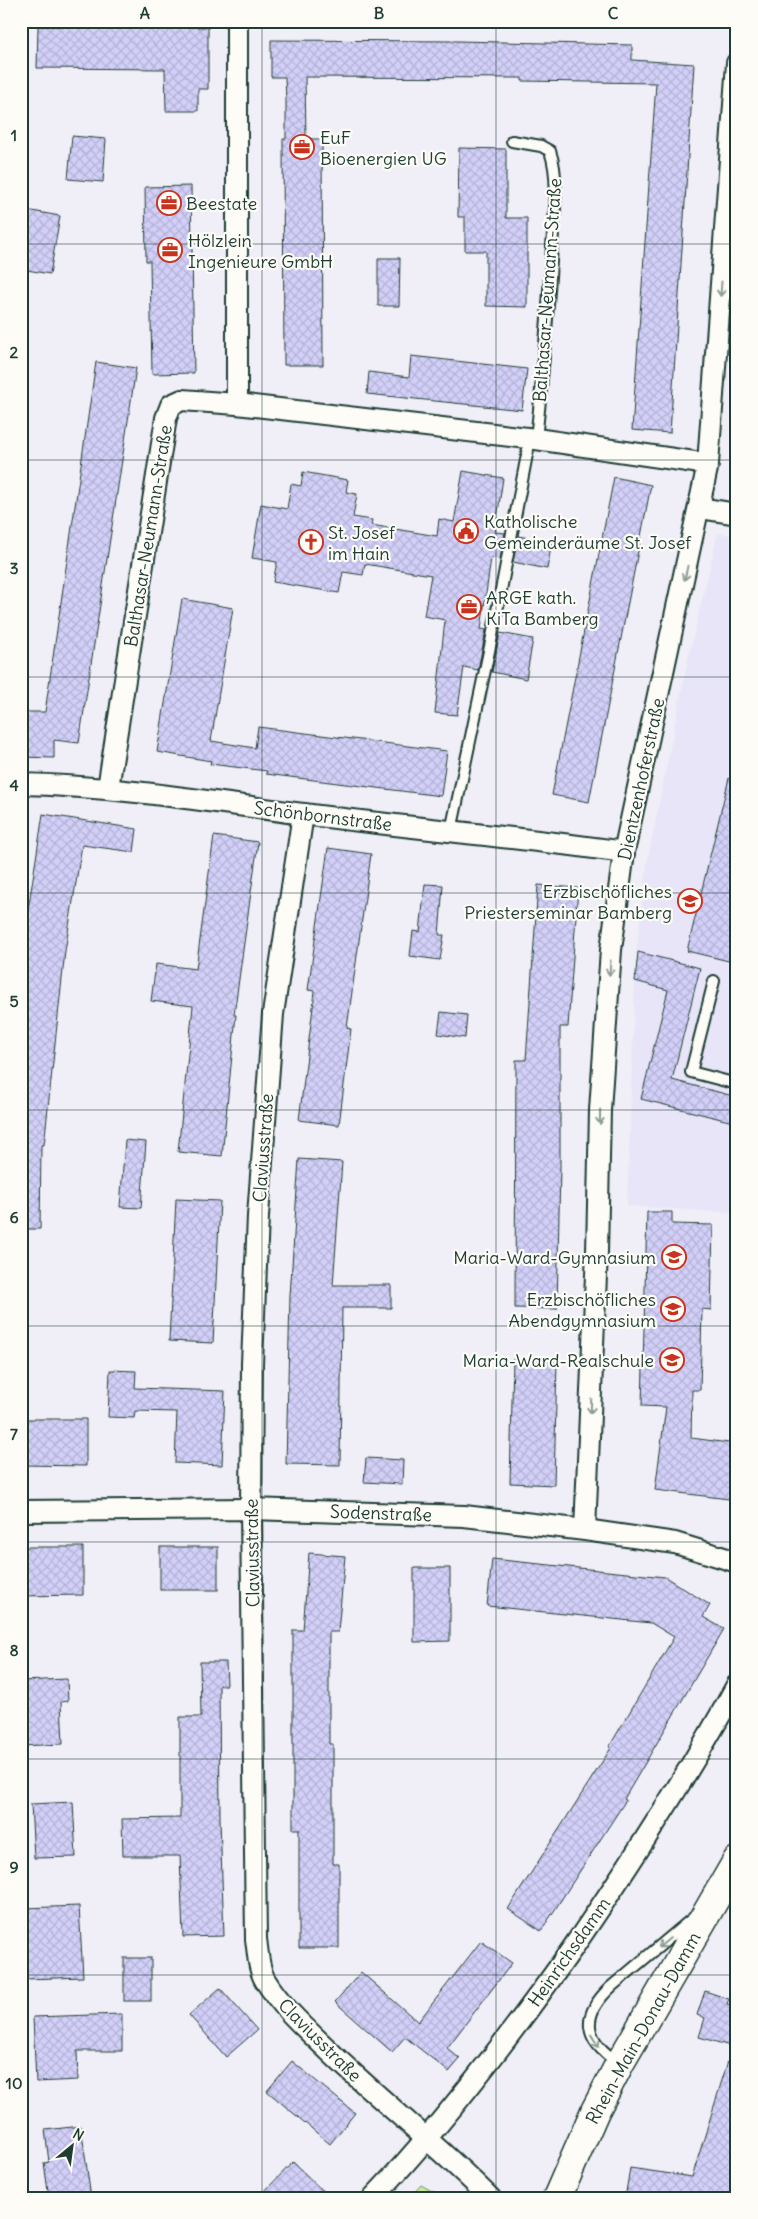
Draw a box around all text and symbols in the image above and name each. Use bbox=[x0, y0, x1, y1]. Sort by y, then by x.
text: A bbox=[140, 3, 150, 23]
text: B bbox=[374, 3, 385, 23]
text: C bbox=[608, 3, 619, 23]
text: 1 bbox=[11, 125, 17, 145]
place label: EuF Bioenergien UG bbox=[320, 126, 447, 170]
office icon: EuF Bioenergien UG bbox=[289, 134, 315, 160]
street label: Balthasar-Neumann-Straße bbox=[528, 177, 566, 403]
office icon: Beestate bbox=[156, 190, 182, 216]
place label: Beestate bbox=[186, 192, 257, 215]
place label: Hölzlein Ingenieure GmbH bbox=[188, 229, 333, 273]
office icon: Hölzlein Ingenieure GmbH bbox=[157, 237, 183, 263]
one-way arrow bbox=[716, 281, 725, 297]
text: 2 bbox=[10, 342, 19, 362]
street label: Balthasar-Neumann-Straße bbox=[119, 423, 177, 649]
place label: Katholische Gemeinderäume St. Josef bbox=[484, 510, 692, 554]
public building icon: Katholische Gemeinderäume St. Josef bbox=[453, 518, 479, 544]
place label: St. Josef im Hain bbox=[328, 521, 396, 565]
church icon: St. Josef im Hain bbox=[298, 529, 324, 555]
text: 3 bbox=[9, 558, 19, 578]
one-way arrow bbox=[681, 564, 690, 580]
place label: ARGE kath. KiTa Bamberg bbox=[486, 586, 599, 630]
office icon: ARGE kath. KiTa Bamberg bbox=[456, 594, 482, 620]
street label: Dientzenhoferstraße bbox=[613, 696, 669, 862]
text: 4 bbox=[9, 775, 19, 795]
street label: Schönbornstraße bbox=[253, 796, 393, 836]
place label: Erzbischöfliches Priesterseminar Bamberg bbox=[464, 880, 672, 924]
school or university icon: Erzbischöfliches Priesterseminar Bamberg bbox=[677, 888, 703, 914]
one-way arrow bbox=[605, 960, 614, 976]
text: 5 bbox=[9, 991, 19, 1011]
street label: Claviusstraße bbox=[248, 1093, 278, 1203]
one-way arrow bbox=[595, 1109, 604, 1125]
text: 6 bbox=[9, 1207, 19, 1227]
school or university icon: Maria-Ward-Gymnasium bbox=[661, 1244, 687, 1270]
place label: Maria-Ward-Gymnasium bbox=[453, 1246, 656, 1269]
place label: Erzbischöfliches Abendgymnasium bbox=[509, 1288, 656, 1332]
school or university icon: Erzbischöfliches Abendgymnasium bbox=[660, 1296, 686, 1322]
school or university icon: Maria-Ward-Realschule bbox=[659, 1347, 685, 1373]
place label: Maria-Ward-Realschule bbox=[462, 1349, 654, 1372]
one-way arrow bbox=[586, 1398, 595, 1414]
text: 7 bbox=[10, 1424, 18, 1444]
street label: Claviusstraße bbox=[240, 1498, 264, 1608]
street label: Sodenstraße bbox=[330, 1500, 432, 1526]
text: 8 bbox=[9, 1640, 19, 1660]
text: 9 bbox=[9, 1857, 19, 1877]
street label: Heinrichsdamm bbox=[523, 1893, 615, 2011]
street label: Rhein-Main-Donau-Damm bbox=[581, 1928, 706, 2128]
one-way arrow bbox=[657, 1937, 670, 1949]
street label: Claviusstraße bbox=[273, 1993, 367, 2087]
one-way arrow bbox=[590, 2034, 600, 2048]
text: 10 bbox=[6, 2073, 22, 2093]
north arrow bbox=[48, 2122, 98, 2172]
text: N bbox=[70, 2124, 87, 2145]

